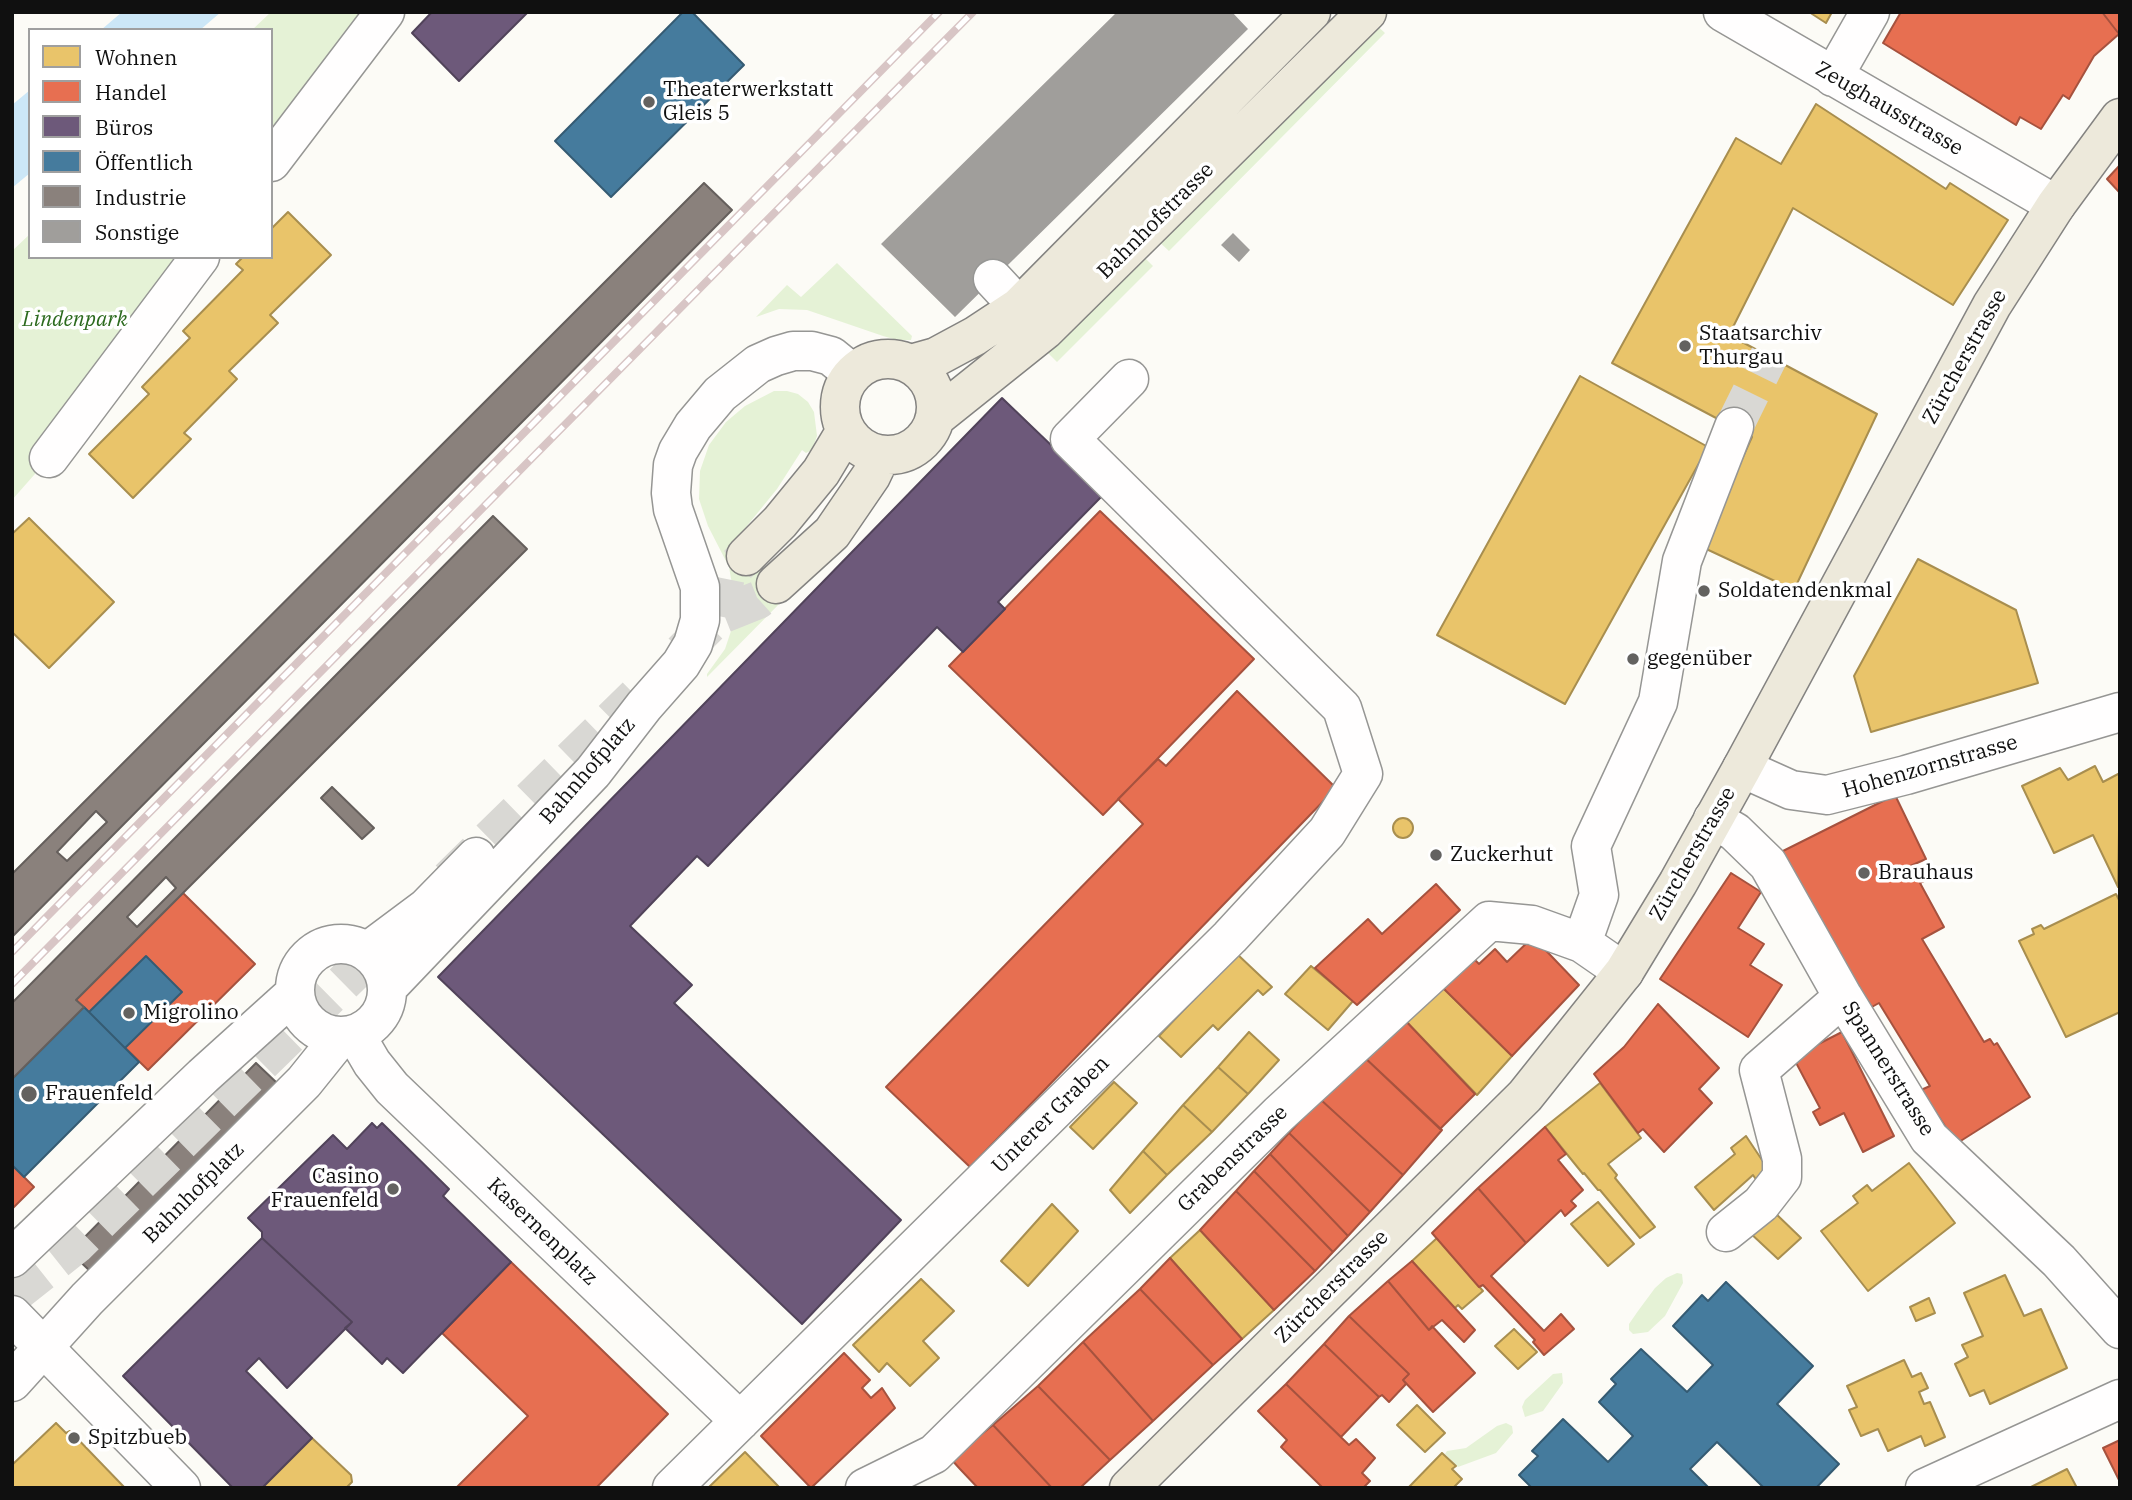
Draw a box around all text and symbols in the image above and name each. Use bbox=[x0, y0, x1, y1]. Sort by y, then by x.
legend bbox=[28, 28, 273, 259]
text: Wohnen bbox=[95, 43, 177, 71]
street label: Zeughausstrasse bbox=[1811, 56, 1967, 162]
place label: Theaterwerkstatt Gleis 5 bbox=[663, 77, 833, 127]
text: Handel bbox=[95, 78, 167, 106]
marker: Theaterwerkstatt Gleis 5 bbox=[641, 94, 657, 110]
text: Büros bbox=[95, 113, 153, 141]
text: Öffentlich bbox=[95, 148, 193, 176]
street label: Bahnhofstrasse bbox=[1093, 158, 1219, 284]
text: Industrie bbox=[95, 183, 186, 211]
text: Sonstige bbox=[95, 218, 179, 246]
street label: Zürcherstrasse bbox=[1918, 285, 2012, 429]
park label: Lindenpark bbox=[22, 307, 128, 333]
place label: Staatsarchiv Thurgau bbox=[1699, 321, 1822, 371]
marker: Staatsarchiv Thurgau bbox=[1677, 338, 1693, 354]
place label: Soldatendenkmal bbox=[1718, 578, 1892, 604]
marker: Soldatendenkmal bbox=[1696, 583, 1712, 599]
place label: gegenüber bbox=[1647, 646, 1752, 672]
marker: gegenüber bbox=[1625, 651, 1641, 667]
street label: Bahnhofplatz bbox=[535, 713, 641, 829]
street label: Hohenzornstrasse bbox=[1839, 730, 2021, 804]
street label: Zürcherstrasse bbox=[1645, 783, 1741, 925]
place label: Zuckerhut bbox=[1450, 842, 1553, 868]
marker: Zuckerhut bbox=[1428, 847, 1444, 863]
place label: Brauhaus bbox=[1878, 860, 1973, 886]
marker: Brauhaus bbox=[1856, 865, 1872, 881]
street label: Spannerstrasse bbox=[1836, 997, 1940, 1141]
place label: Migrolino bbox=[143, 1000, 239, 1026]
marker: Migrolino bbox=[121, 1005, 137, 1021]
street label: Unterer Graben bbox=[987, 1051, 1115, 1179]
place label: Frauenfeld bbox=[45, 1081, 153, 1107]
marker: Frauenfeld bbox=[19, 1084, 39, 1104]
street label: Grabenstrasse bbox=[1173, 1100, 1293, 1218]
street label: Bahnhofplatz bbox=[138, 1137, 250, 1249]
place label: Casino Frauenfeld bbox=[271, 1164, 379, 1214]
street label: Kasernenplatz bbox=[482, 1173, 602, 1291]
marker: Casino Frauenfeld bbox=[385, 1181, 401, 1197]
street label: Zürcherstrasse bbox=[1270, 1225, 1394, 1349]
place label: Spitzbueb bbox=[88, 1425, 187, 1451]
marker: Spitzbueb bbox=[66, 1430, 82, 1446]

